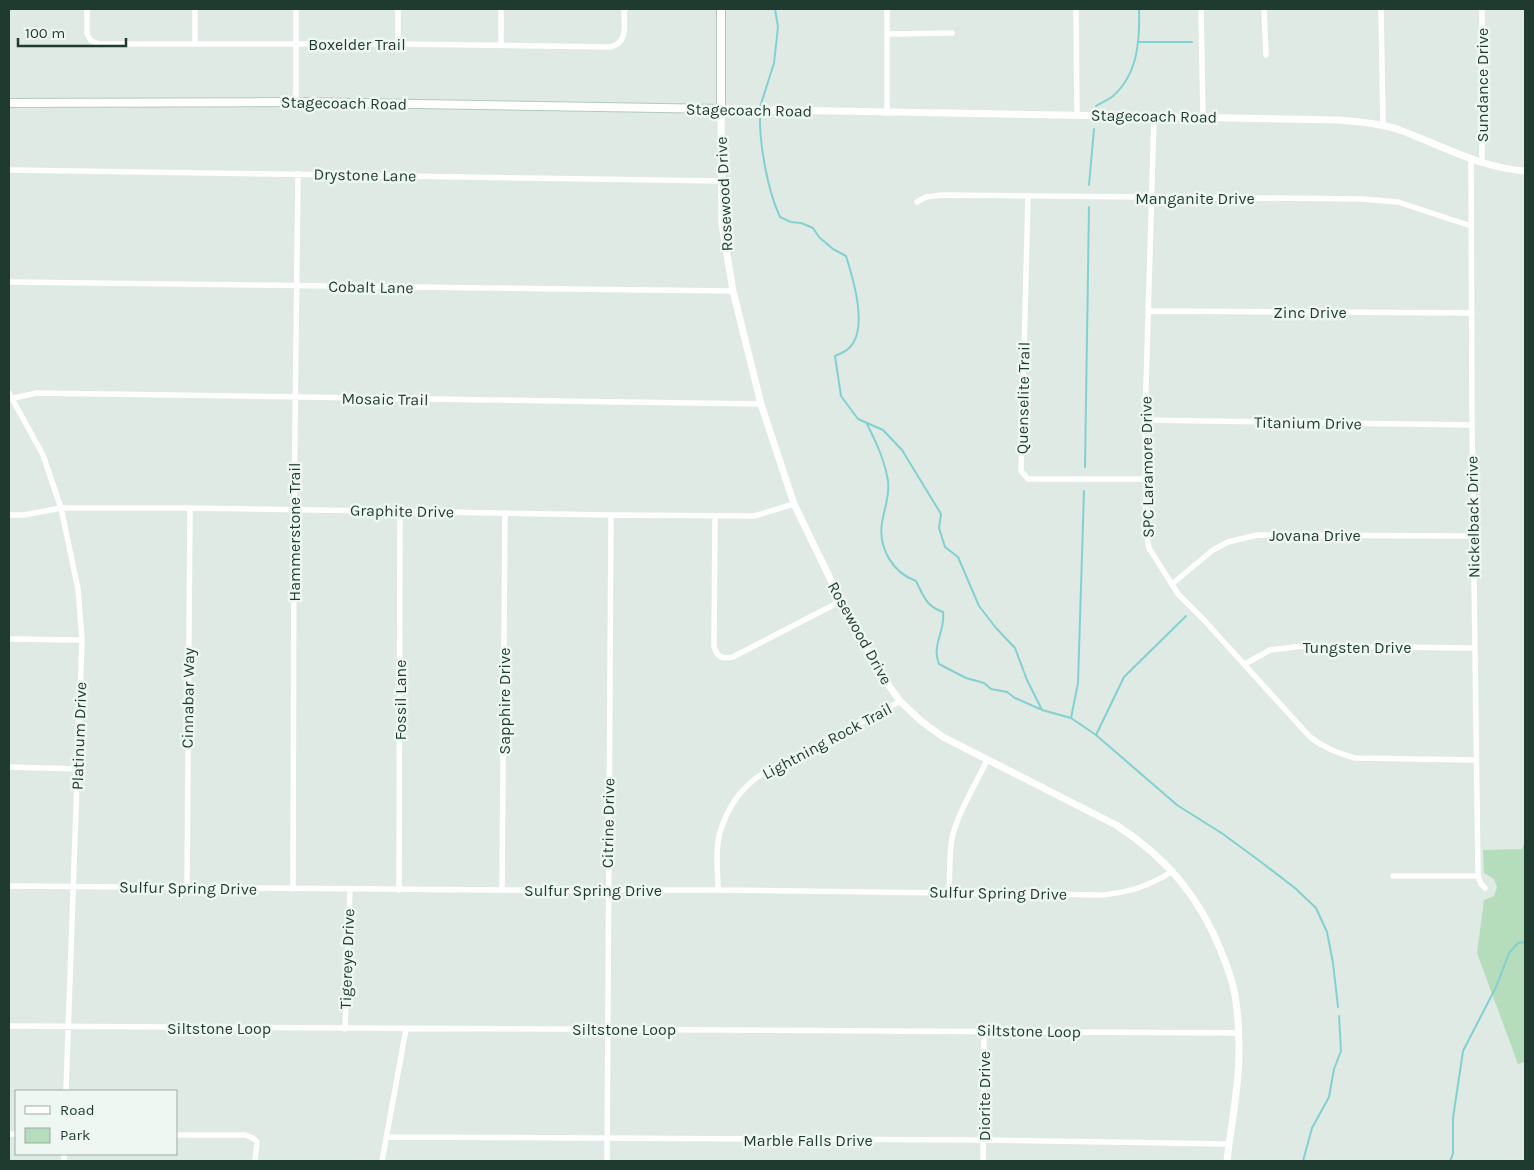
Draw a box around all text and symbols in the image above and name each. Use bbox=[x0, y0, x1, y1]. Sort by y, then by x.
scale bar bbox=[18, 15, 125, 47]
text: 100 m bbox=[25, 24, 65, 42]
street label: Sundance Drive bbox=[1473, 28, 1492, 142]
street label: Boxelder Trail bbox=[308, 35, 406, 54]
street label: Stagecoach Road bbox=[281, 92, 407, 114]
street label: Stagecoach Road bbox=[686, 99, 812, 121]
street label: Stagecoach Road bbox=[1091, 105, 1217, 127]
street label: Rosewood Drive bbox=[712, 136, 736, 252]
street label: Drystone Lane bbox=[313, 165, 417, 185]
street label: Manganite Drive bbox=[1135, 189, 1255, 208]
street label: Cobalt Lane bbox=[328, 277, 414, 297]
street label: Zinc Drive bbox=[1273, 303, 1347, 322]
street label: Quenselite Trail bbox=[1013, 342, 1033, 454]
street label: Mosaic Trail bbox=[341, 389, 429, 409]
street label: SPC Laramore Drive bbox=[1136, 396, 1158, 538]
street label: Titanium Drive bbox=[1254, 413, 1362, 433]
street label: Nickelback Drive bbox=[1462, 456, 1484, 578]
street label: Hammerstone Trail bbox=[285, 463, 304, 601]
street label: Graphite Drive bbox=[350, 501, 454, 521]
street label: Jovana Drive bbox=[1269, 526, 1361, 545]
street label: Rosewood Drive bbox=[824, 578, 896, 688]
street label: Tungsten Drive bbox=[1303, 638, 1411, 657]
street label: Cinnabar Way bbox=[178, 647, 198, 748]
street label: Sapphire Drive bbox=[495, 648, 514, 754]
street label: Fossil Lane bbox=[391, 660, 410, 740]
street label: Platinum Drive bbox=[68, 681, 90, 791]
street label: Lightning Rock Trail bbox=[759, 699, 895, 783]
street label: Citrine Drive bbox=[598, 778, 618, 868]
street label: Sulfur Spring Drive bbox=[119, 877, 257, 899]
street label: Sulfur Spring Drive bbox=[524, 881, 662, 900]
street label: Sulfur Spring Drive bbox=[929, 882, 1067, 904]
street label: Tigereye Drive bbox=[336, 908, 358, 1010]
street label: Siltstone Loop bbox=[167, 1019, 271, 1038]
street label: Siltstone Loop bbox=[572, 1020, 676, 1039]
street label: Siltstone Loop bbox=[977, 1021, 1081, 1041]
street label: Diorite Drive bbox=[975, 1051, 994, 1141]
legend bbox=[15, 1090, 178, 1155]
text: Road bbox=[60, 1101, 95, 1119]
text: Park bbox=[60, 1126, 90, 1144]
street label: Marble Falls Drive bbox=[743, 1131, 873, 1150]

